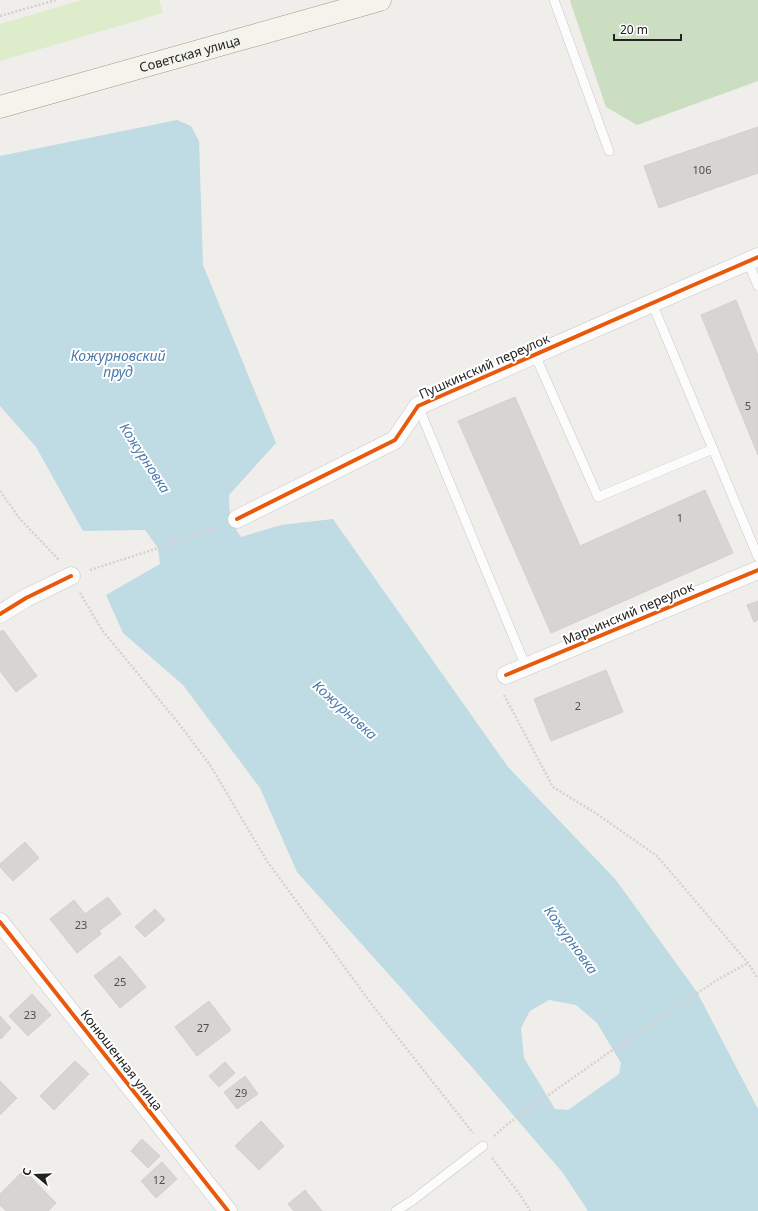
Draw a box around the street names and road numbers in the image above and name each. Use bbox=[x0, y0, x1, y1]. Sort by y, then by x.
street label: Советская улица bbox=[137, 31, 242, 76]
street label: Пушкинский переулок bbox=[416, 329, 552, 403]
street label: Марьинский переулок bbox=[560, 577, 696, 649]
street label: Конюшенная улица bbox=[77, 1006, 167, 1114]

